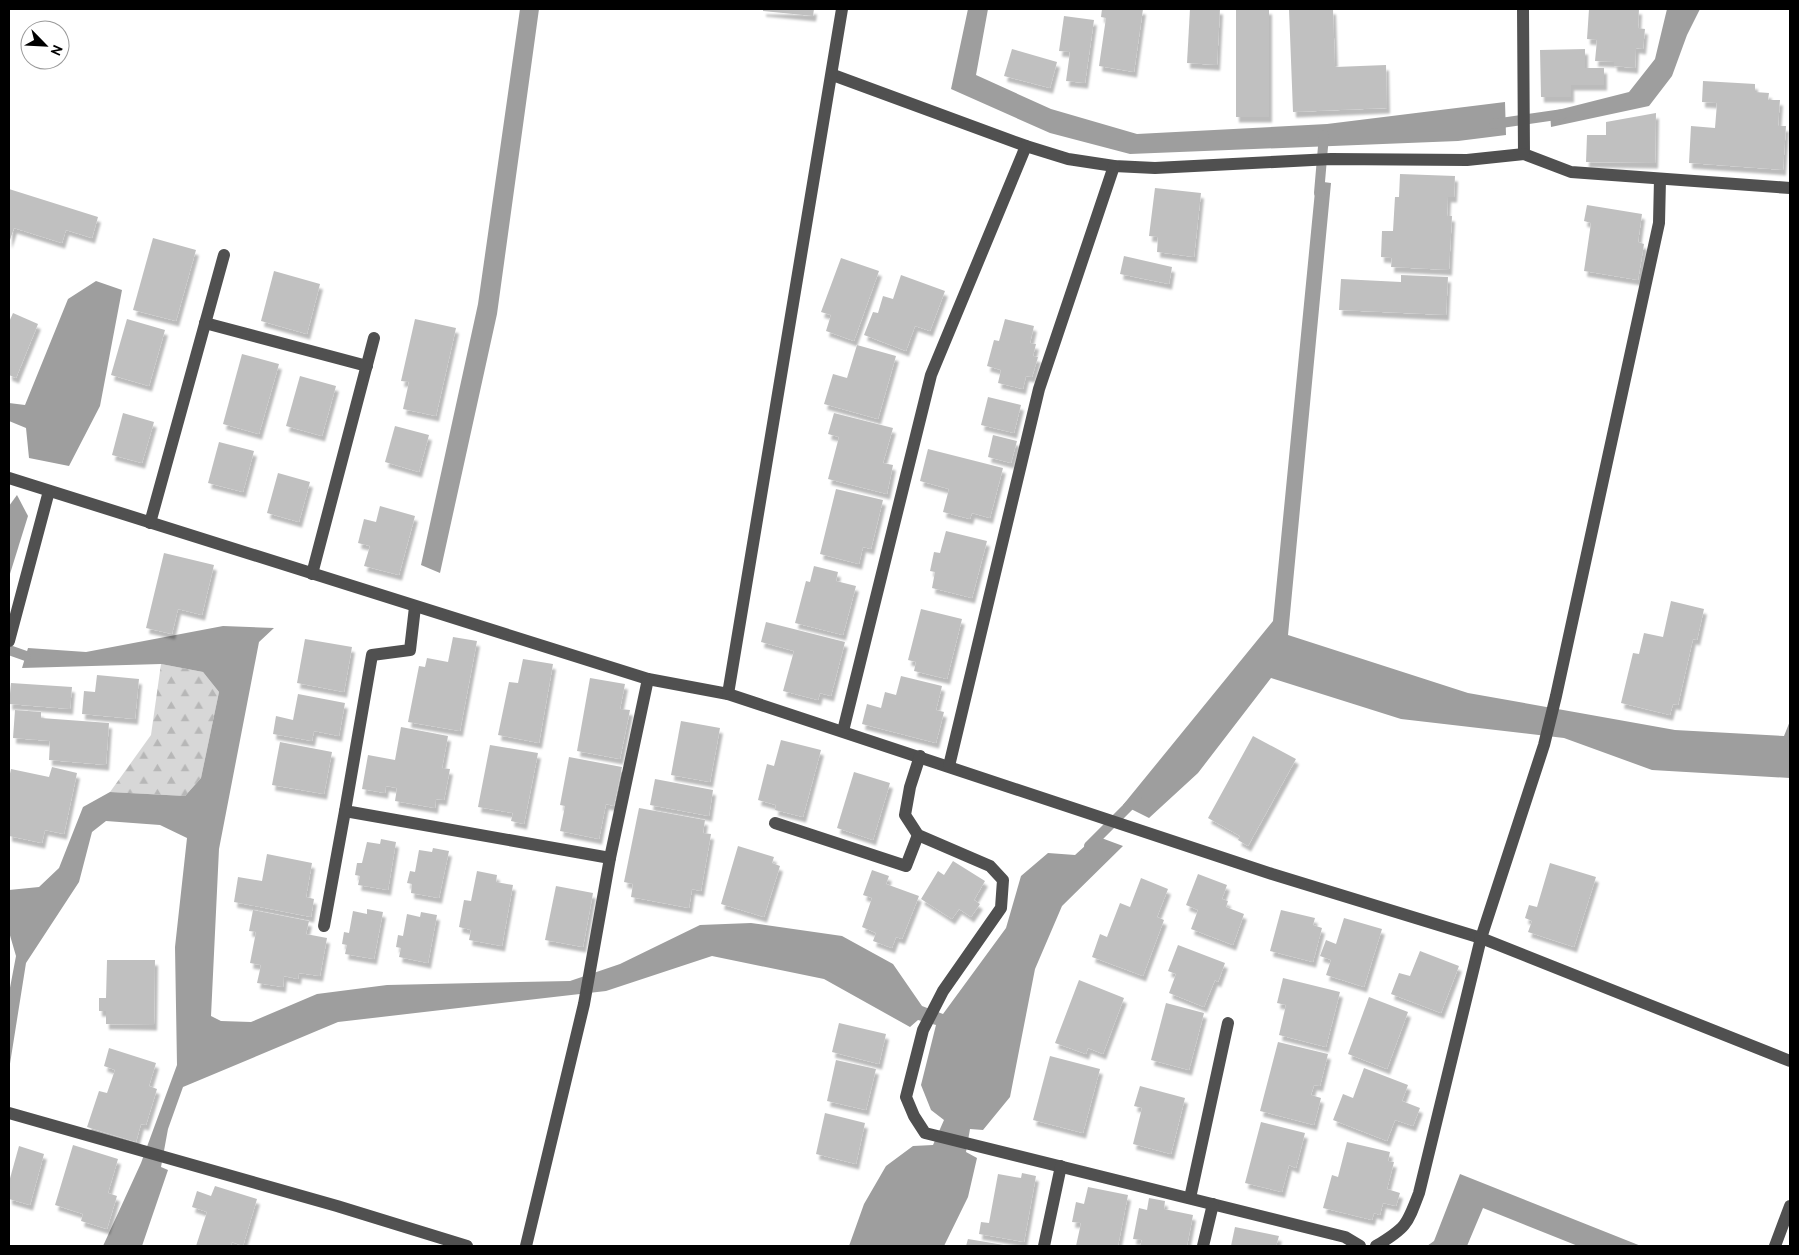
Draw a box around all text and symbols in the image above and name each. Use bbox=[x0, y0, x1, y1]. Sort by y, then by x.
north arrow bbox=[20, 20, 70, 70]
text: N bbox=[46, 42, 65, 58]

